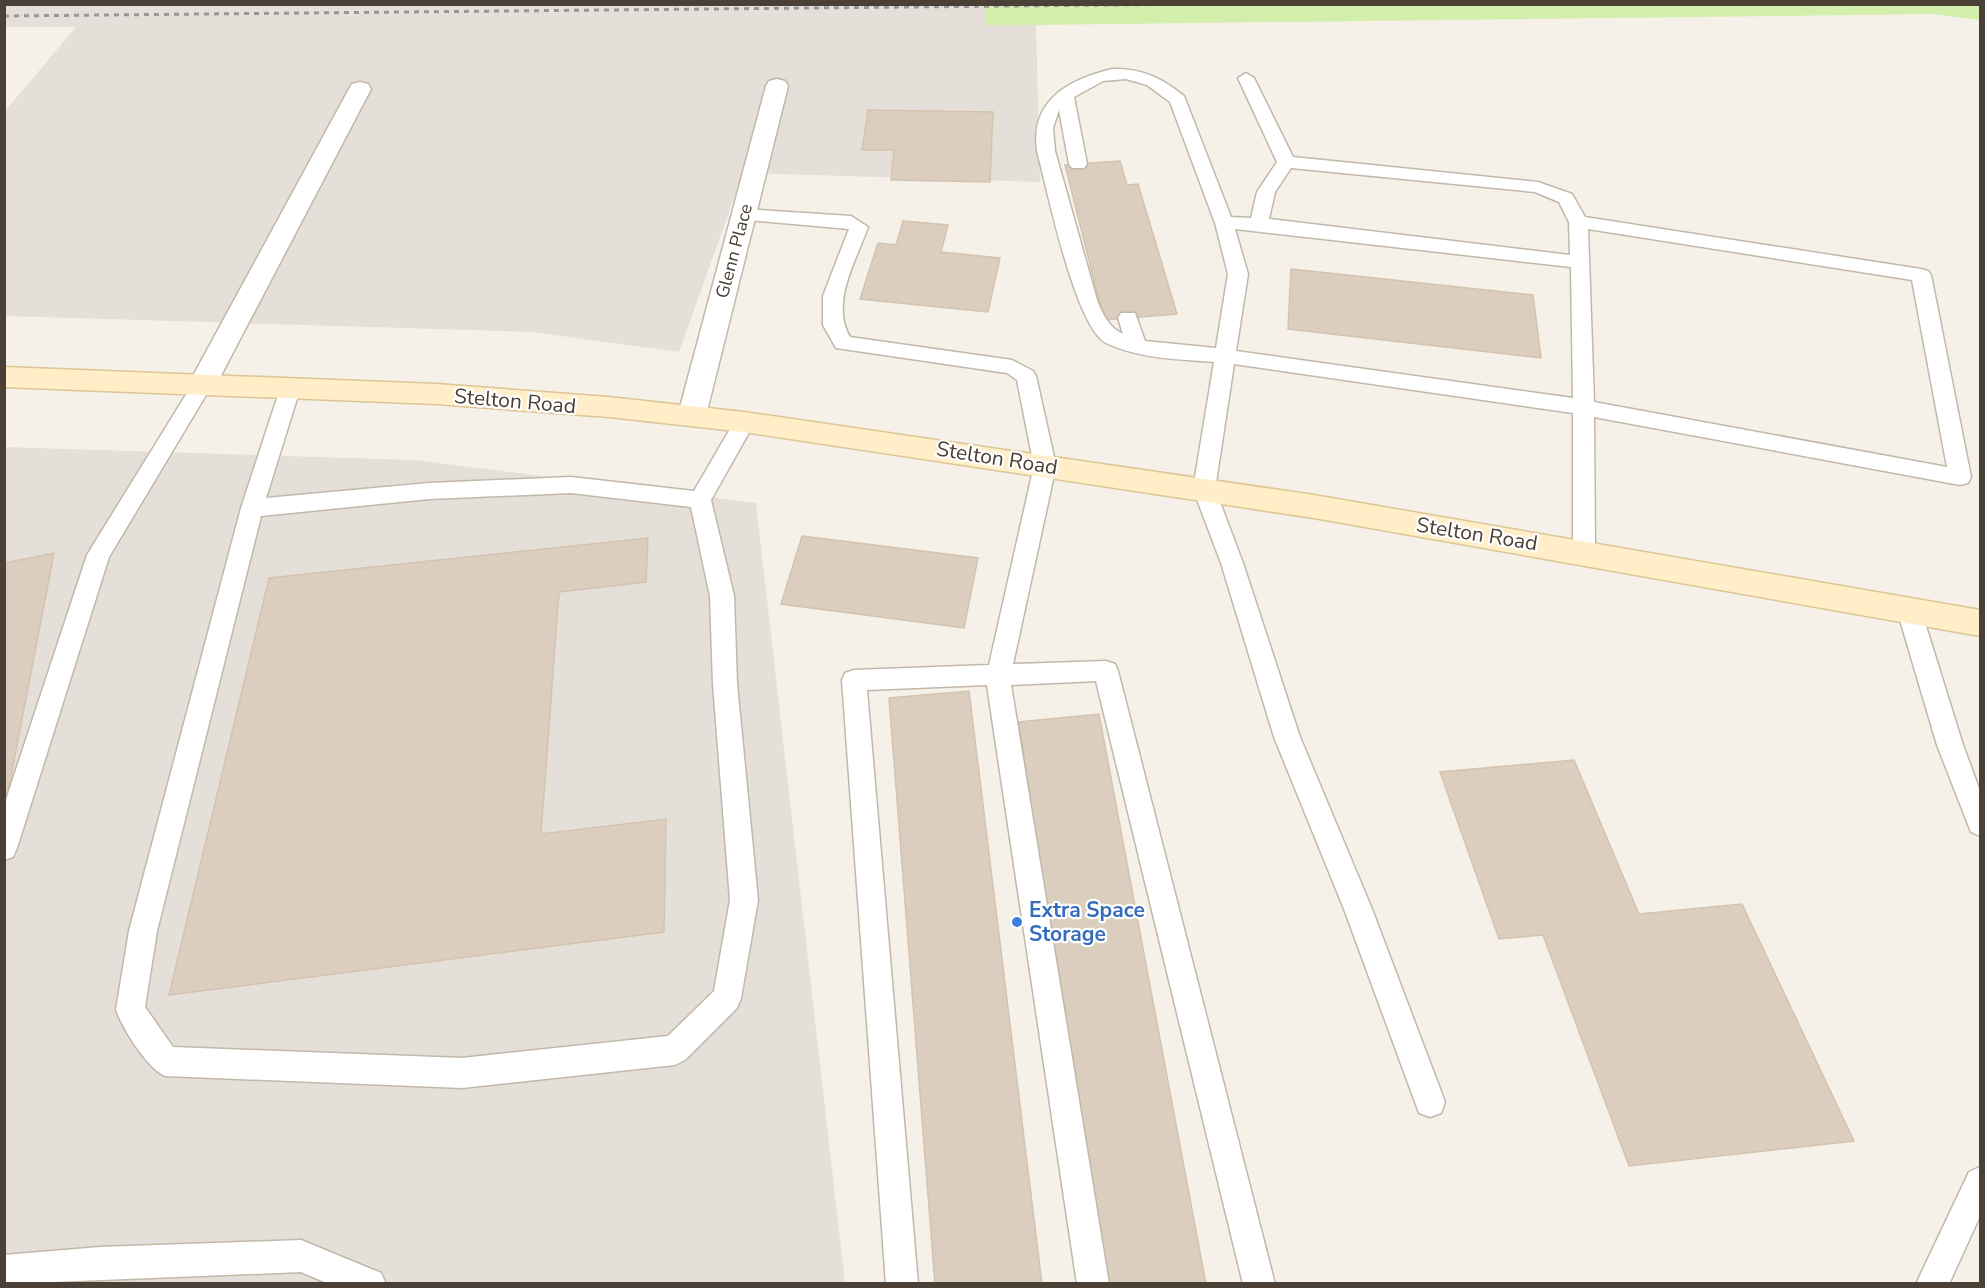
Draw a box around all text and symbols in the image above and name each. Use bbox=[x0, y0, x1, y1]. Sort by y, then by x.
street label: Glenn Place bbox=[710, 201, 758, 301]
street label: Stelton Road bbox=[453, 382, 577, 420]
street label: Stelton Road bbox=[934, 435, 1060, 481]
street label: Stelton Road bbox=[1414, 511, 1540, 557]
place label: Extra Space Storage bbox=[1029, 896, 1145, 948]
marker: Extra Space Storage bbox=[1010, 915, 1024, 929]

